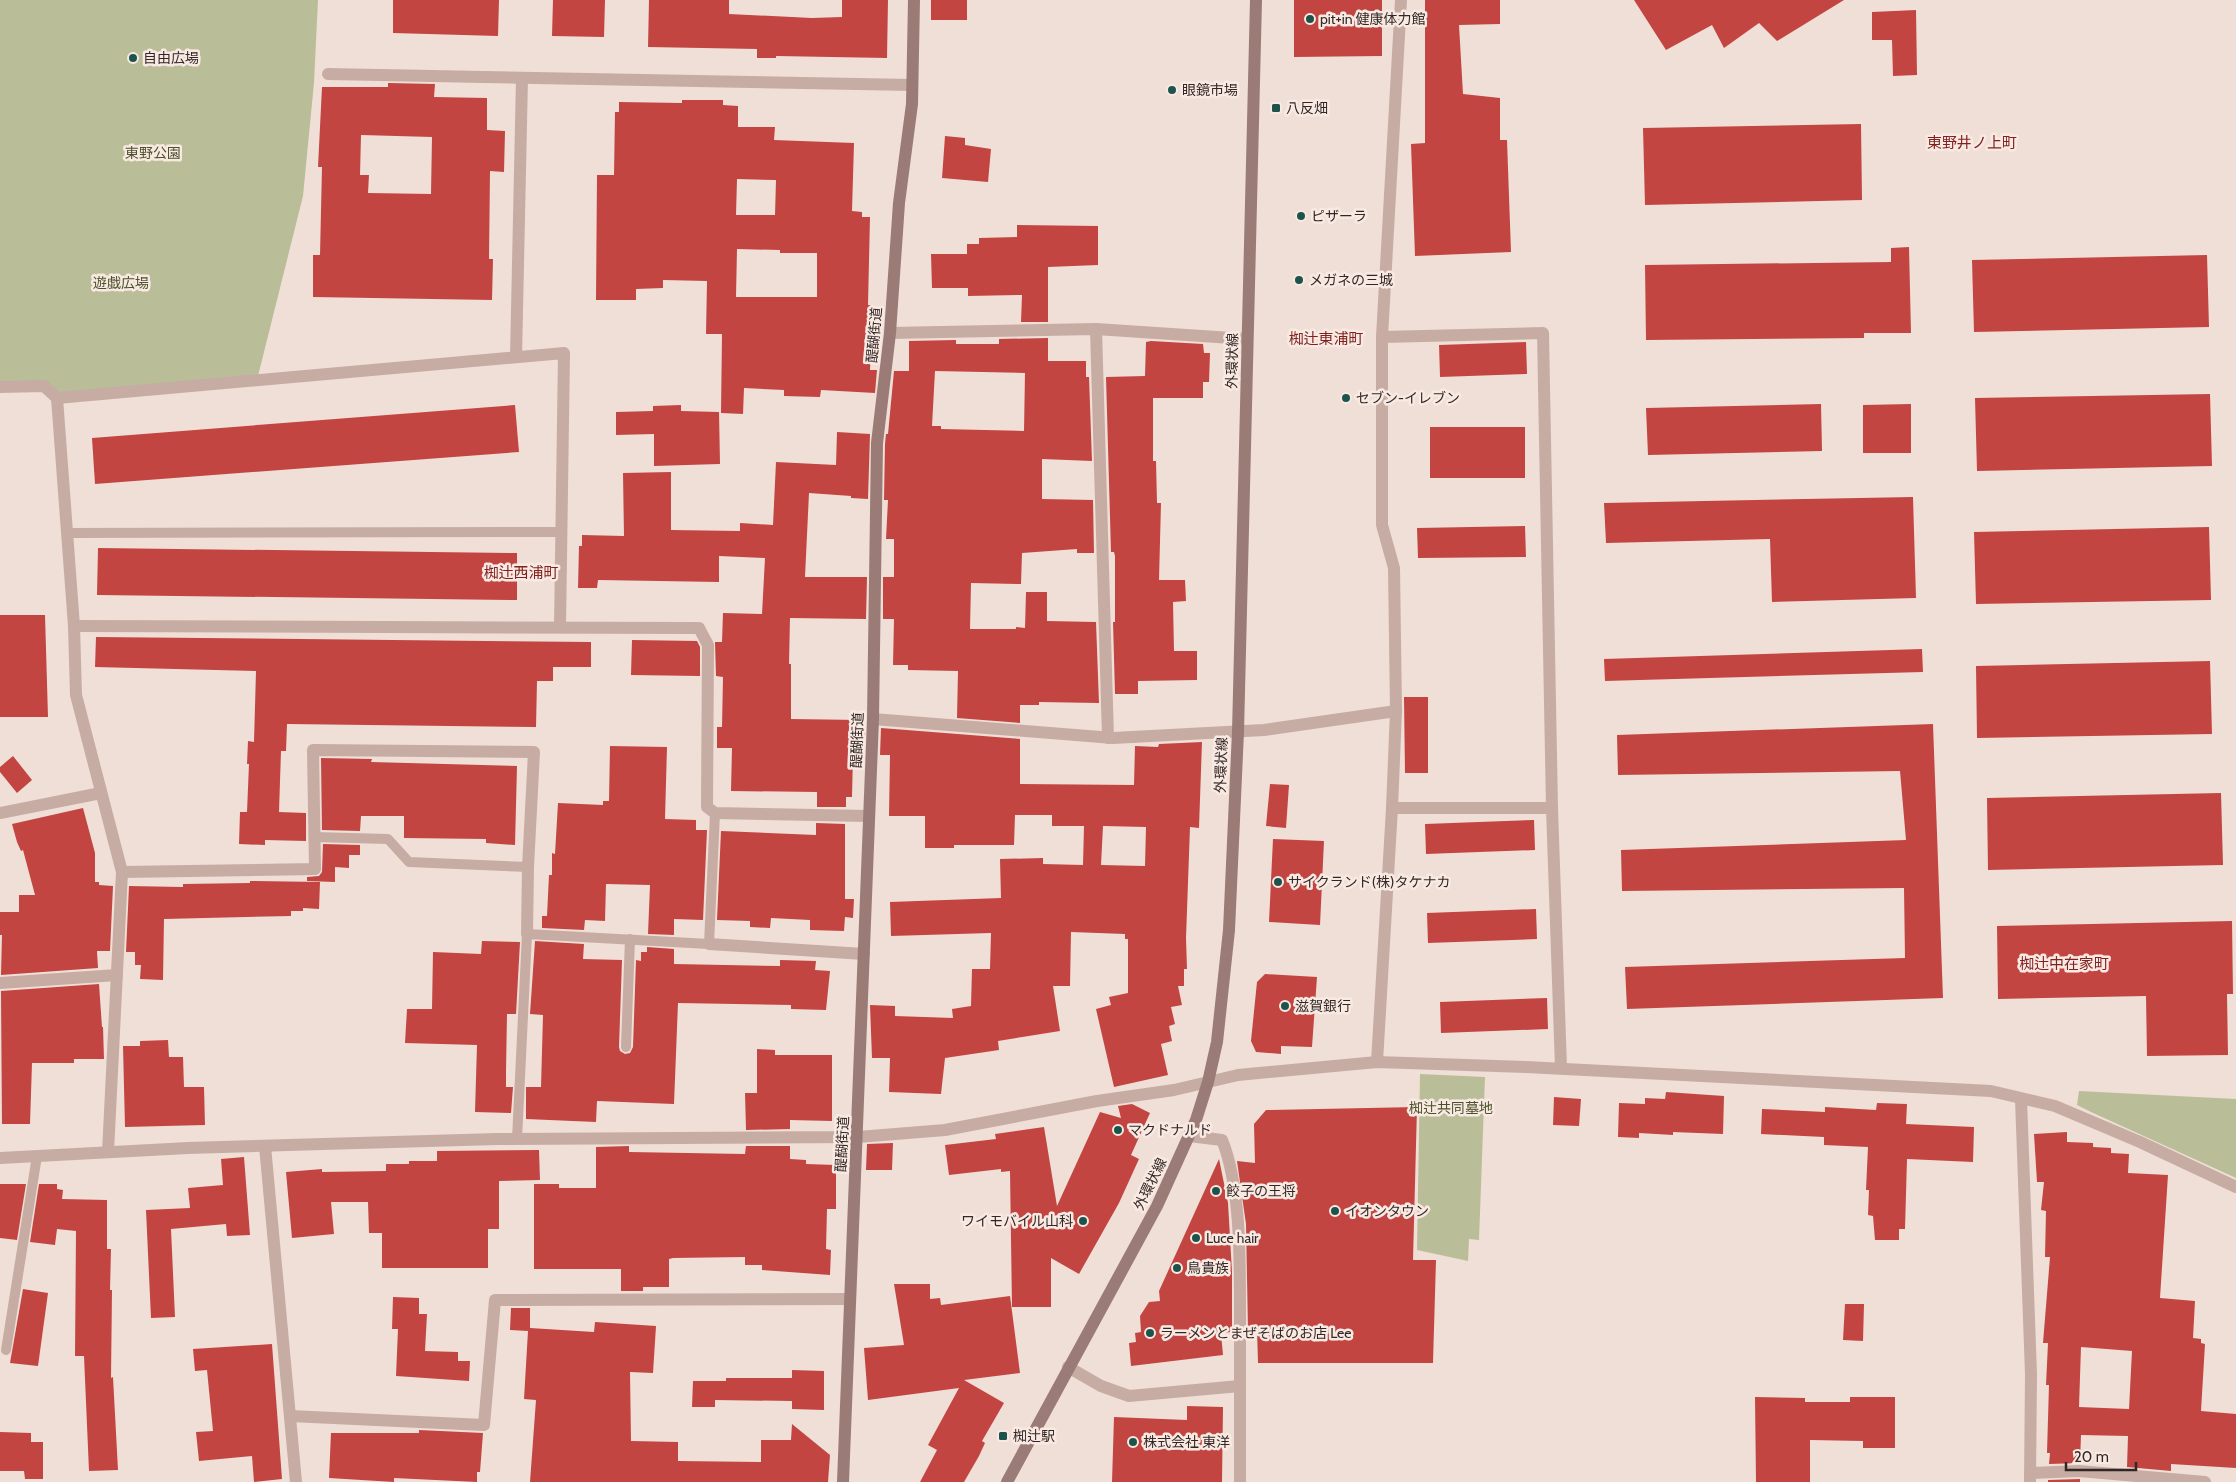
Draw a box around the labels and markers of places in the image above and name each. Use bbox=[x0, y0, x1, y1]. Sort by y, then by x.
place label: pit+in 健康体力館 bbox=[1320, 10, 1426, 28]
marker: pit+in 健康体力館 bbox=[1304, 13, 1316, 25]
place label: 自由広場 bbox=[143, 49, 199, 67]
marker: 自由広場 bbox=[127, 52, 139, 64]
place label: 眼鏡市場 bbox=[1182, 81, 1238, 99]
marker: 眼鏡市場 bbox=[1166, 84, 1178, 96]
place label: 八反畑 bbox=[1286, 99, 1328, 117]
marker: 八反畑 bbox=[1270, 102, 1282, 114]
place label: ピザーラ bbox=[1311, 207, 1367, 225]
marker: ピザーラ bbox=[1295, 210, 1307, 222]
place label: メガネの三城 bbox=[1309, 271, 1393, 289]
marker: メガネの三城 bbox=[1293, 274, 1305, 286]
place label: セブン-イレブン bbox=[1356, 389, 1460, 407]
marker: セブン-イレブン bbox=[1340, 392, 1352, 404]
place label: サイクランド(株)タケナカ bbox=[1288, 873, 1450, 891]
marker: サイクランド(株)タケナカ bbox=[1272, 876, 1284, 888]
place label: 滋賀銀行 bbox=[1295, 997, 1351, 1015]
marker: 滋賀銀行 bbox=[1279, 1000, 1291, 1012]
place label: マクドナルド bbox=[1128, 1121, 1212, 1139]
marker: マクドナルド bbox=[1112, 1124, 1124, 1136]
place label: 餃子の王将 bbox=[1226, 1182, 1296, 1200]
marker: 餃子の王将 bbox=[1210, 1185, 1222, 1197]
place label: イオンタウン bbox=[1345, 1202, 1429, 1220]
marker: イオンタウン bbox=[1329, 1205, 1341, 1217]
place label: ワイモバイル山科 bbox=[961, 1212, 1073, 1230]
marker: ワイモバイル山科 bbox=[1077, 1215, 1089, 1227]
place label: Luce hair bbox=[1206, 1229, 1259, 1247]
marker: Luce hair bbox=[1190, 1232, 1202, 1244]
place label: 鳥貴族 bbox=[1187, 1259, 1229, 1277]
marker: 鳥貴族 bbox=[1171, 1262, 1183, 1274]
place label: ラーメンとまぜそばのお店 Lee bbox=[1160, 1324, 1351, 1342]
marker: ラーメンとまぜそばのお店 Lee bbox=[1144, 1327, 1156, 1339]
place label: 椥辻駅 bbox=[1013, 1427, 1055, 1445]
marker: 椥辻駅 bbox=[997, 1430, 1009, 1442]
place label: 株式会社 東洋 bbox=[1143, 1433, 1230, 1451]
marker: 株式会社 東洋 bbox=[1127, 1436, 1139, 1448]

